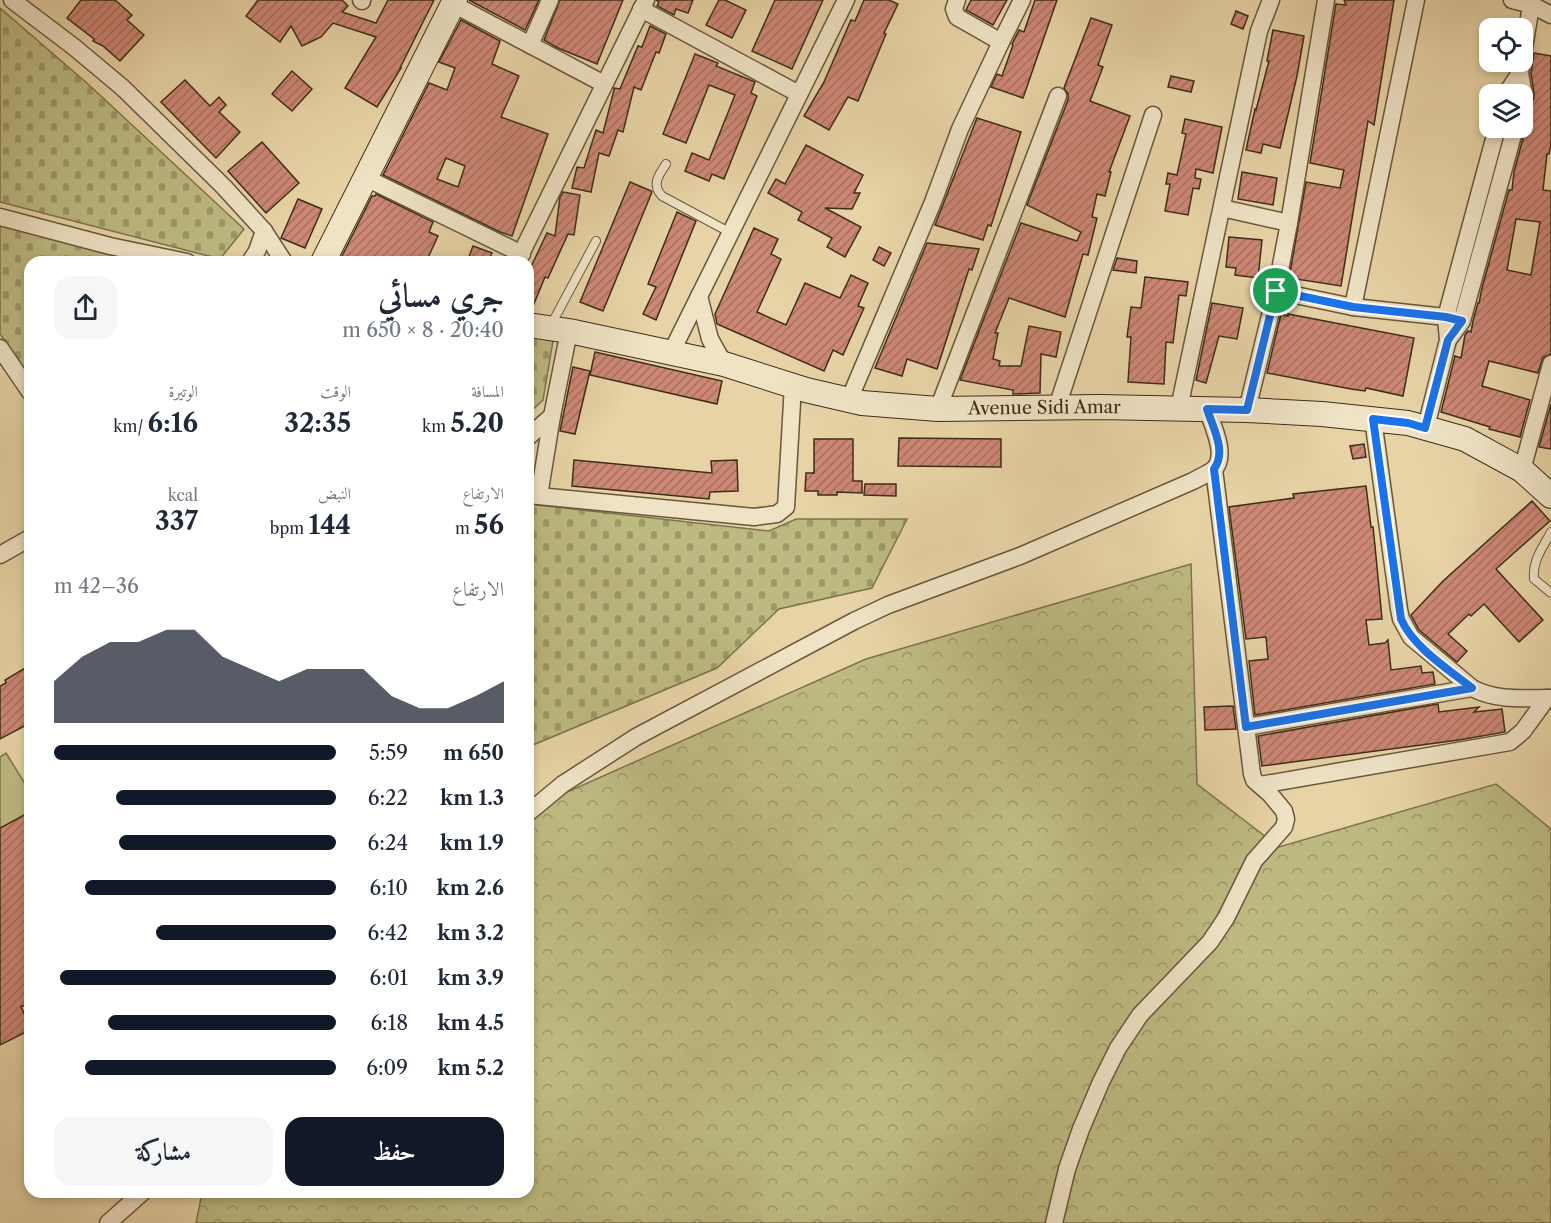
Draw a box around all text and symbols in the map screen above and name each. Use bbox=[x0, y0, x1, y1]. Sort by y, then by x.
map controls bbox=[1479, 18, 1533, 138]
button: locate bbox=[1479, 18, 1533, 72]
button: layers bbox=[1479, 84, 1533, 138]
pin bbox=[1250, 265, 1301, 316]
icon: arrive bbox=[1259, 274, 1292, 307]
text: جري مسائي bbox=[378, 275, 504, 316]
button: share bbox=[54, 276, 117, 339]
text: 20:40 · 8 × 650 m bbox=[342, 318, 504, 342]
text: الوتيرة bbox=[168, 381, 198, 401]
text: الوقت bbox=[320, 381, 351, 401]
text: المسافة bbox=[471, 381, 504, 401]
street label: Avenue Sidi Amar bbox=[967, 396, 1121, 420]
text: 6:16 bbox=[148, 407, 198, 439]
text: 32:35 bbox=[284, 407, 351, 439]
text: 5.20 bbox=[451, 407, 504, 439]
text: /km bbox=[113, 416, 148, 436]
text: km bbox=[422, 416, 451, 436]
text: النبض bbox=[318, 483, 351, 503]
text: الارتفاع bbox=[462, 483, 504, 503]
text: kcal bbox=[168, 485, 198, 505]
text: 337 bbox=[155, 505, 198, 537]
text: 144 bbox=[308, 509, 351, 541]
text: 56 bbox=[474, 509, 504, 541]
text: bpm bbox=[270, 518, 308, 538]
text: m bbox=[455, 518, 474, 538]
text: 36–42 m bbox=[54, 574, 139, 598]
text: الارتفاع bbox=[452, 577, 504, 601]
text: 5:59 bbox=[369, 741, 408, 765]
text: 650 m bbox=[443, 741, 504, 765]
text: 6:22 bbox=[368, 786, 408, 810]
text: 1.3 km bbox=[440, 786, 504, 810]
text: 6:24 bbox=[368, 831, 408, 855]
text: 1.9 km bbox=[440, 831, 504, 855]
text: 6:10 bbox=[370, 876, 408, 900]
text: 2.6 km bbox=[437, 876, 504, 900]
text: 6:42 bbox=[368, 921, 408, 945]
text: 3.2 km bbox=[437, 921, 504, 945]
text: 6:01 bbox=[370, 966, 408, 990]
text: 3.9 km bbox=[438, 966, 504, 990]
text: 6:18 bbox=[370, 1011, 408, 1035]
text: 4.5 km bbox=[437, 1011, 504, 1035]
text: 6:09 bbox=[366, 1056, 408, 1080]
text: 5.2 km bbox=[437, 1056, 504, 1080]
button: مشاركة bbox=[54, 1117, 273, 1186]
button: حفظ bbox=[285, 1117, 504, 1186]

